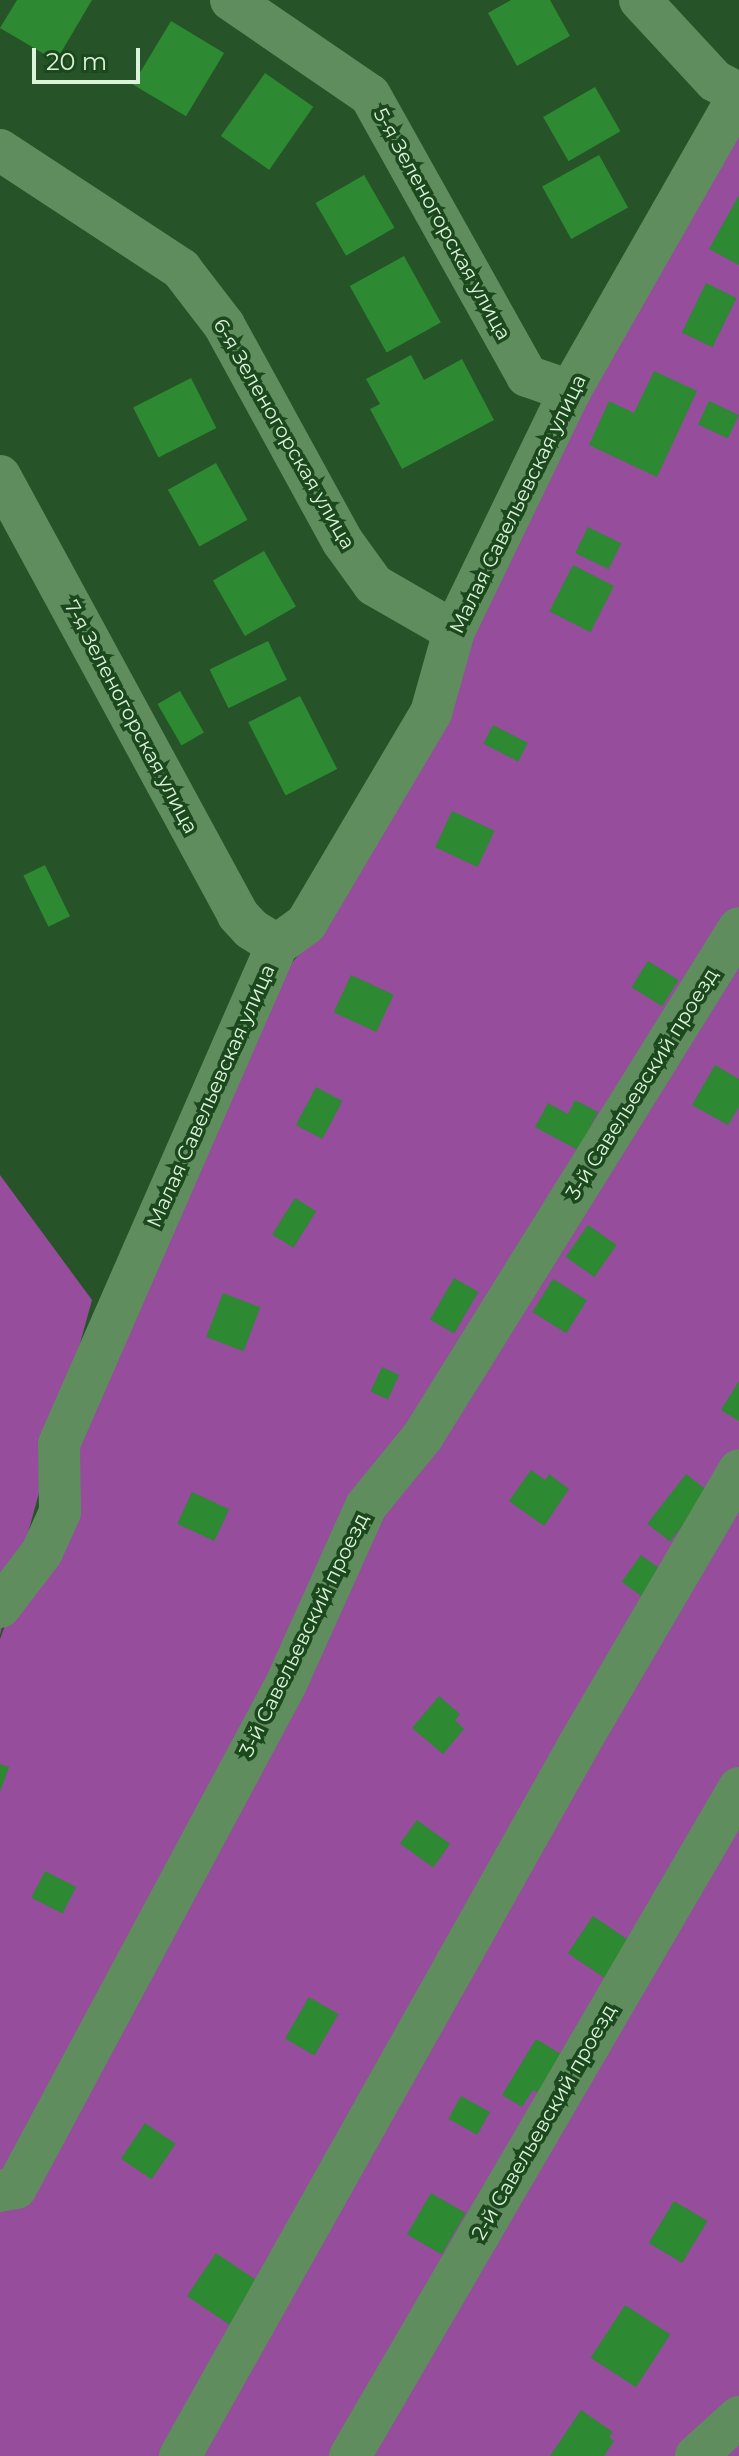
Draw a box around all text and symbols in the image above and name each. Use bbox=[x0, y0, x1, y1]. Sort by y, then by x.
scale bar bbox=[36, 32, 144, 82]
text: 20 m bbox=[46, 47, 107, 76]
street label: 5-я Зеленогорская улица bbox=[368, 104, 516, 344]
street label: 6-я Зеленогорская улица bbox=[208, 314, 360, 554]
street label: Малая Савельевская улица bbox=[445, 371, 591, 637]
street label: 7-я Зеленогорская улица bbox=[59, 596, 203, 838]
street label: Малая Савельевская улица bbox=[142, 961, 280, 1231]
street label: 3-й Савельевский проезд bbox=[561, 964, 723, 1204]
street label: 3-й Савельевский проезд bbox=[234, 1509, 374, 1761]
street label: 2-й Савельевский проезд bbox=[467, 2000, 621, 2244]

